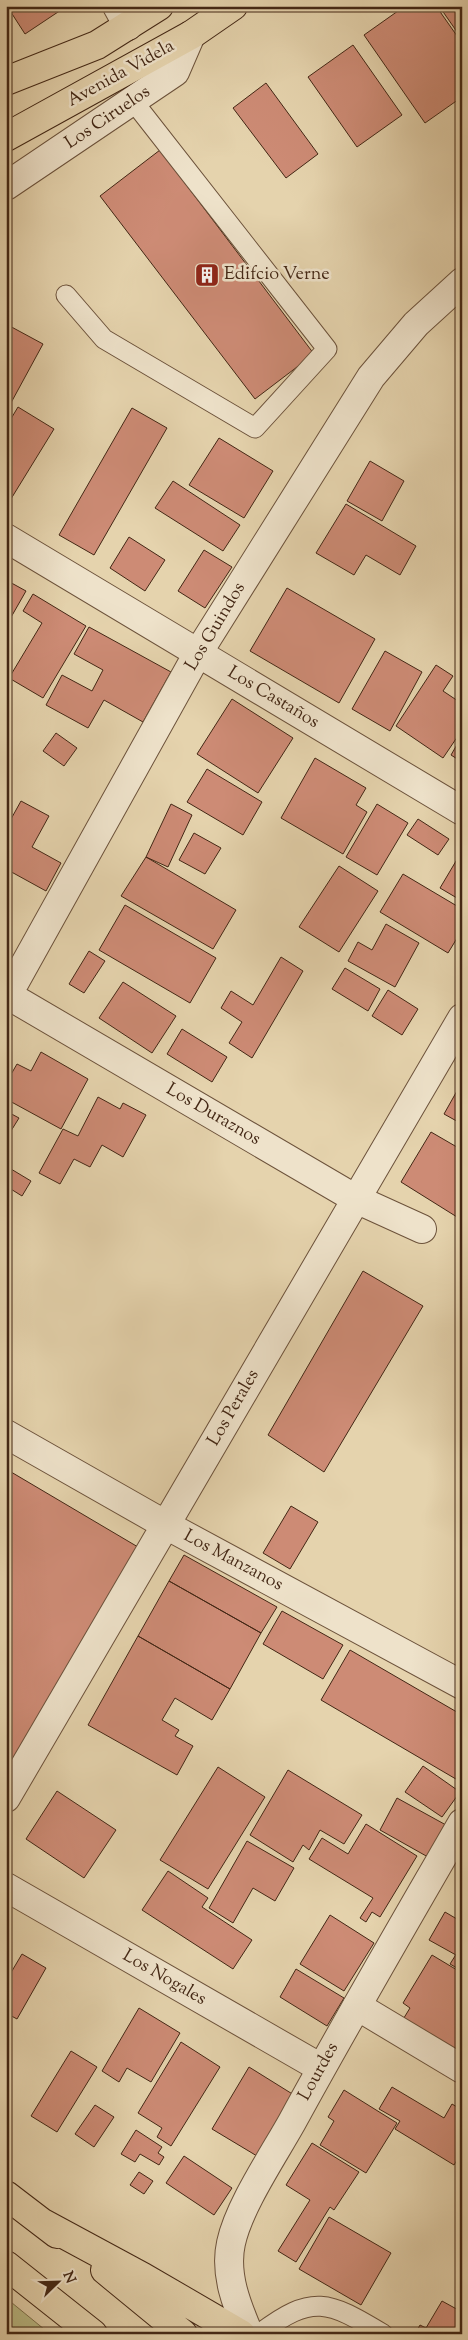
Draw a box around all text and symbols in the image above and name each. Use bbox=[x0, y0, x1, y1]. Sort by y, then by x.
street label: Avenida Videla bbox=[63, 34, 179, 114]
street label: Los Ciruelos bbox=[60, 80, 156, 156]
building icon: Edifcio Verne bbox=[194, 262, 220, 288]
place label: Edifcio Verne bbox=[224, 262, 330, 288]
street label: Los Guindos bbox=[179, 578, 253, 676]
street label: Los Castaños bbox=[222, 660, 324, 736]
street label: Los Duraznos bbox=[161, 1077, 265, 1153]
street label: Los Perales bbox=[202, 1365, 266, 1451]
street label: Los Manzanos bbox=[179, 1524, 287, 1598]
street label: Los Nogales bbox=[117, 1944, 211, 2012]
street label: Lourdes bbox=[292, 2038, 346, 2106]
north arrow bbox=[32, 2258, 82, 2308]
text: N bbox=[57, 2269, 80, 2287]

